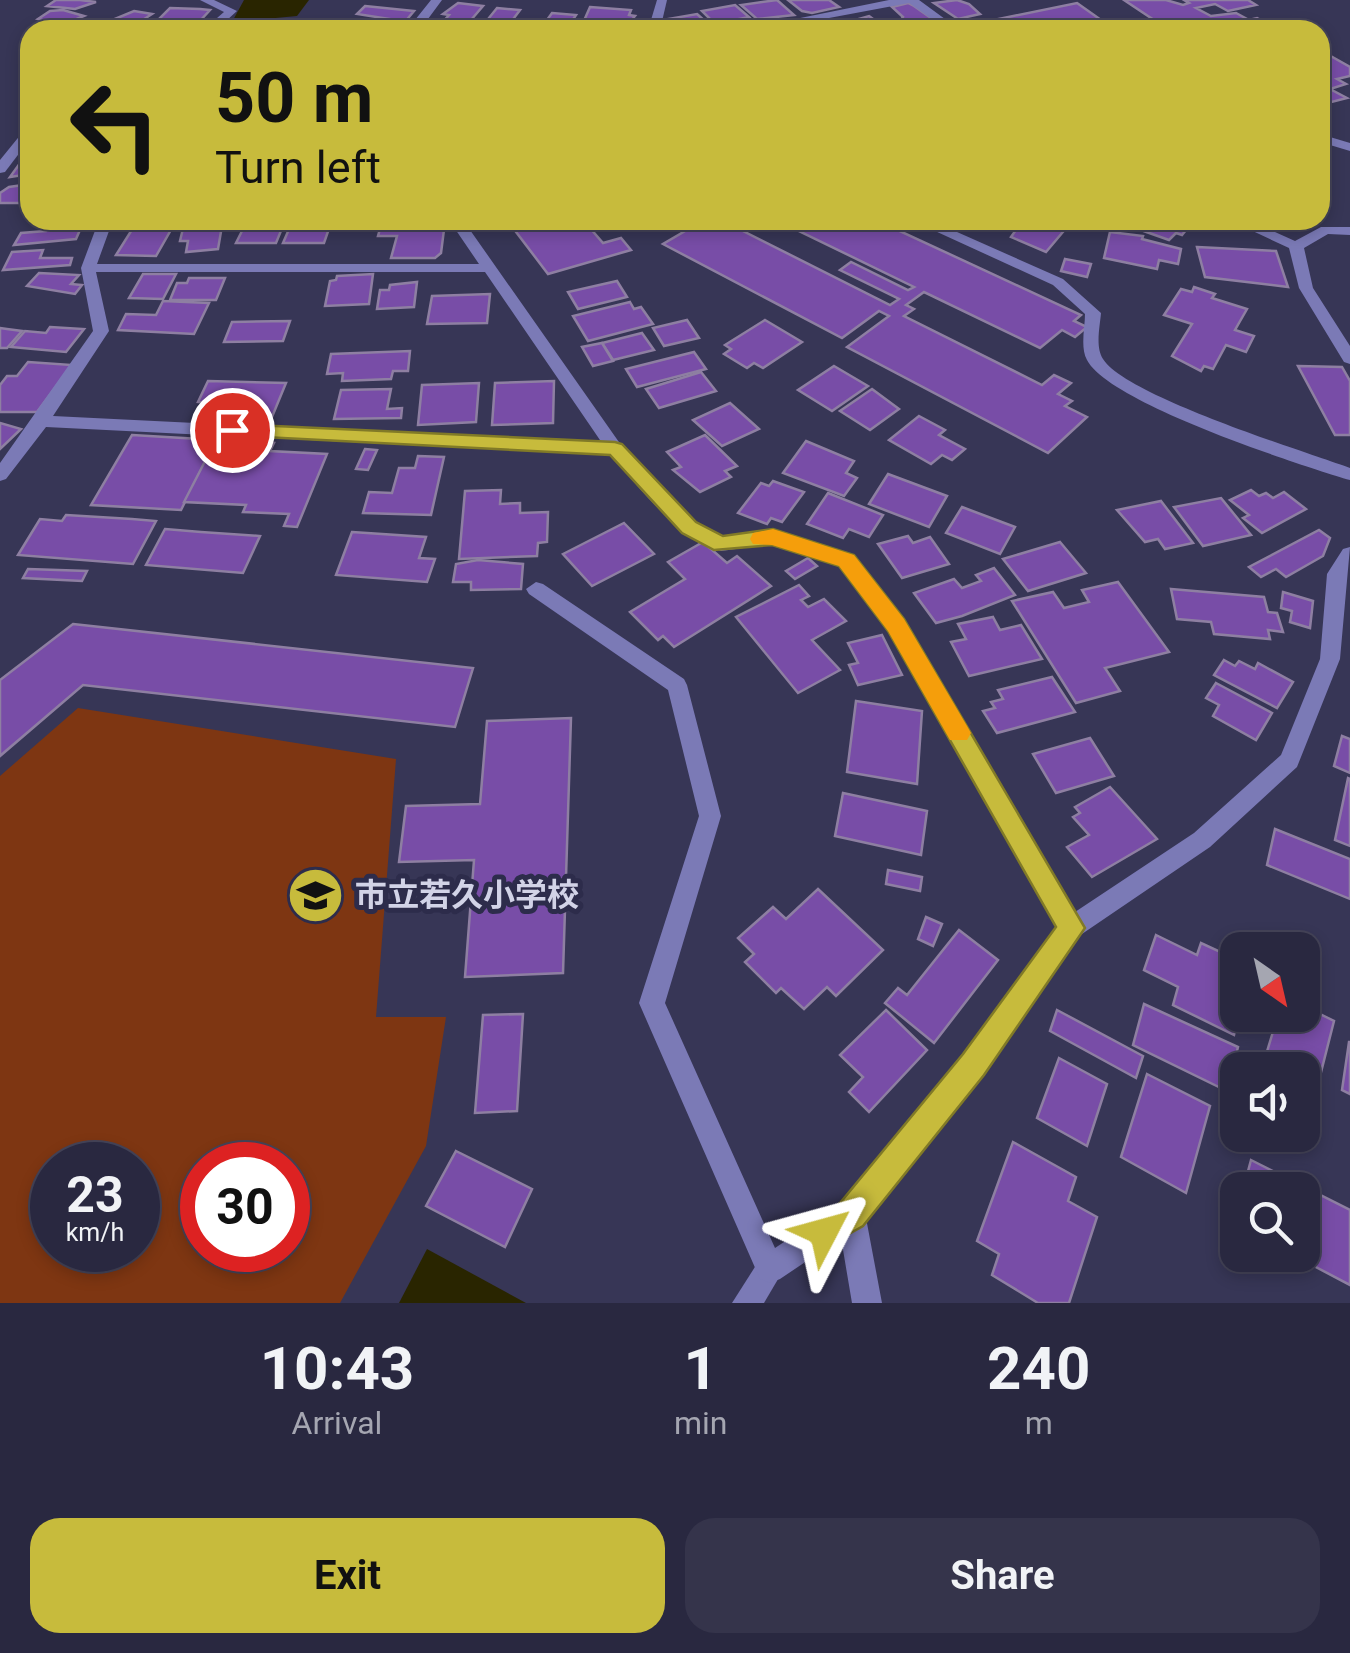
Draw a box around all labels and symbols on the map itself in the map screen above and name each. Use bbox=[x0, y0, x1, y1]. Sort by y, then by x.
pin bbox=[190, 388, 275, 473]
school or university icon: 市立若久小学校 bbox=[286, 865, 346, 925]
place label: 市立若久小学校 bbox=[355, 876, 579, 914]
north arrow bbox=[1220, 932, 1320, 1032]
speed limit sign: 30 bbox=[180, 1142, 310, 1272]
position arrow bbox=[772, 1180, 876, 1284]

